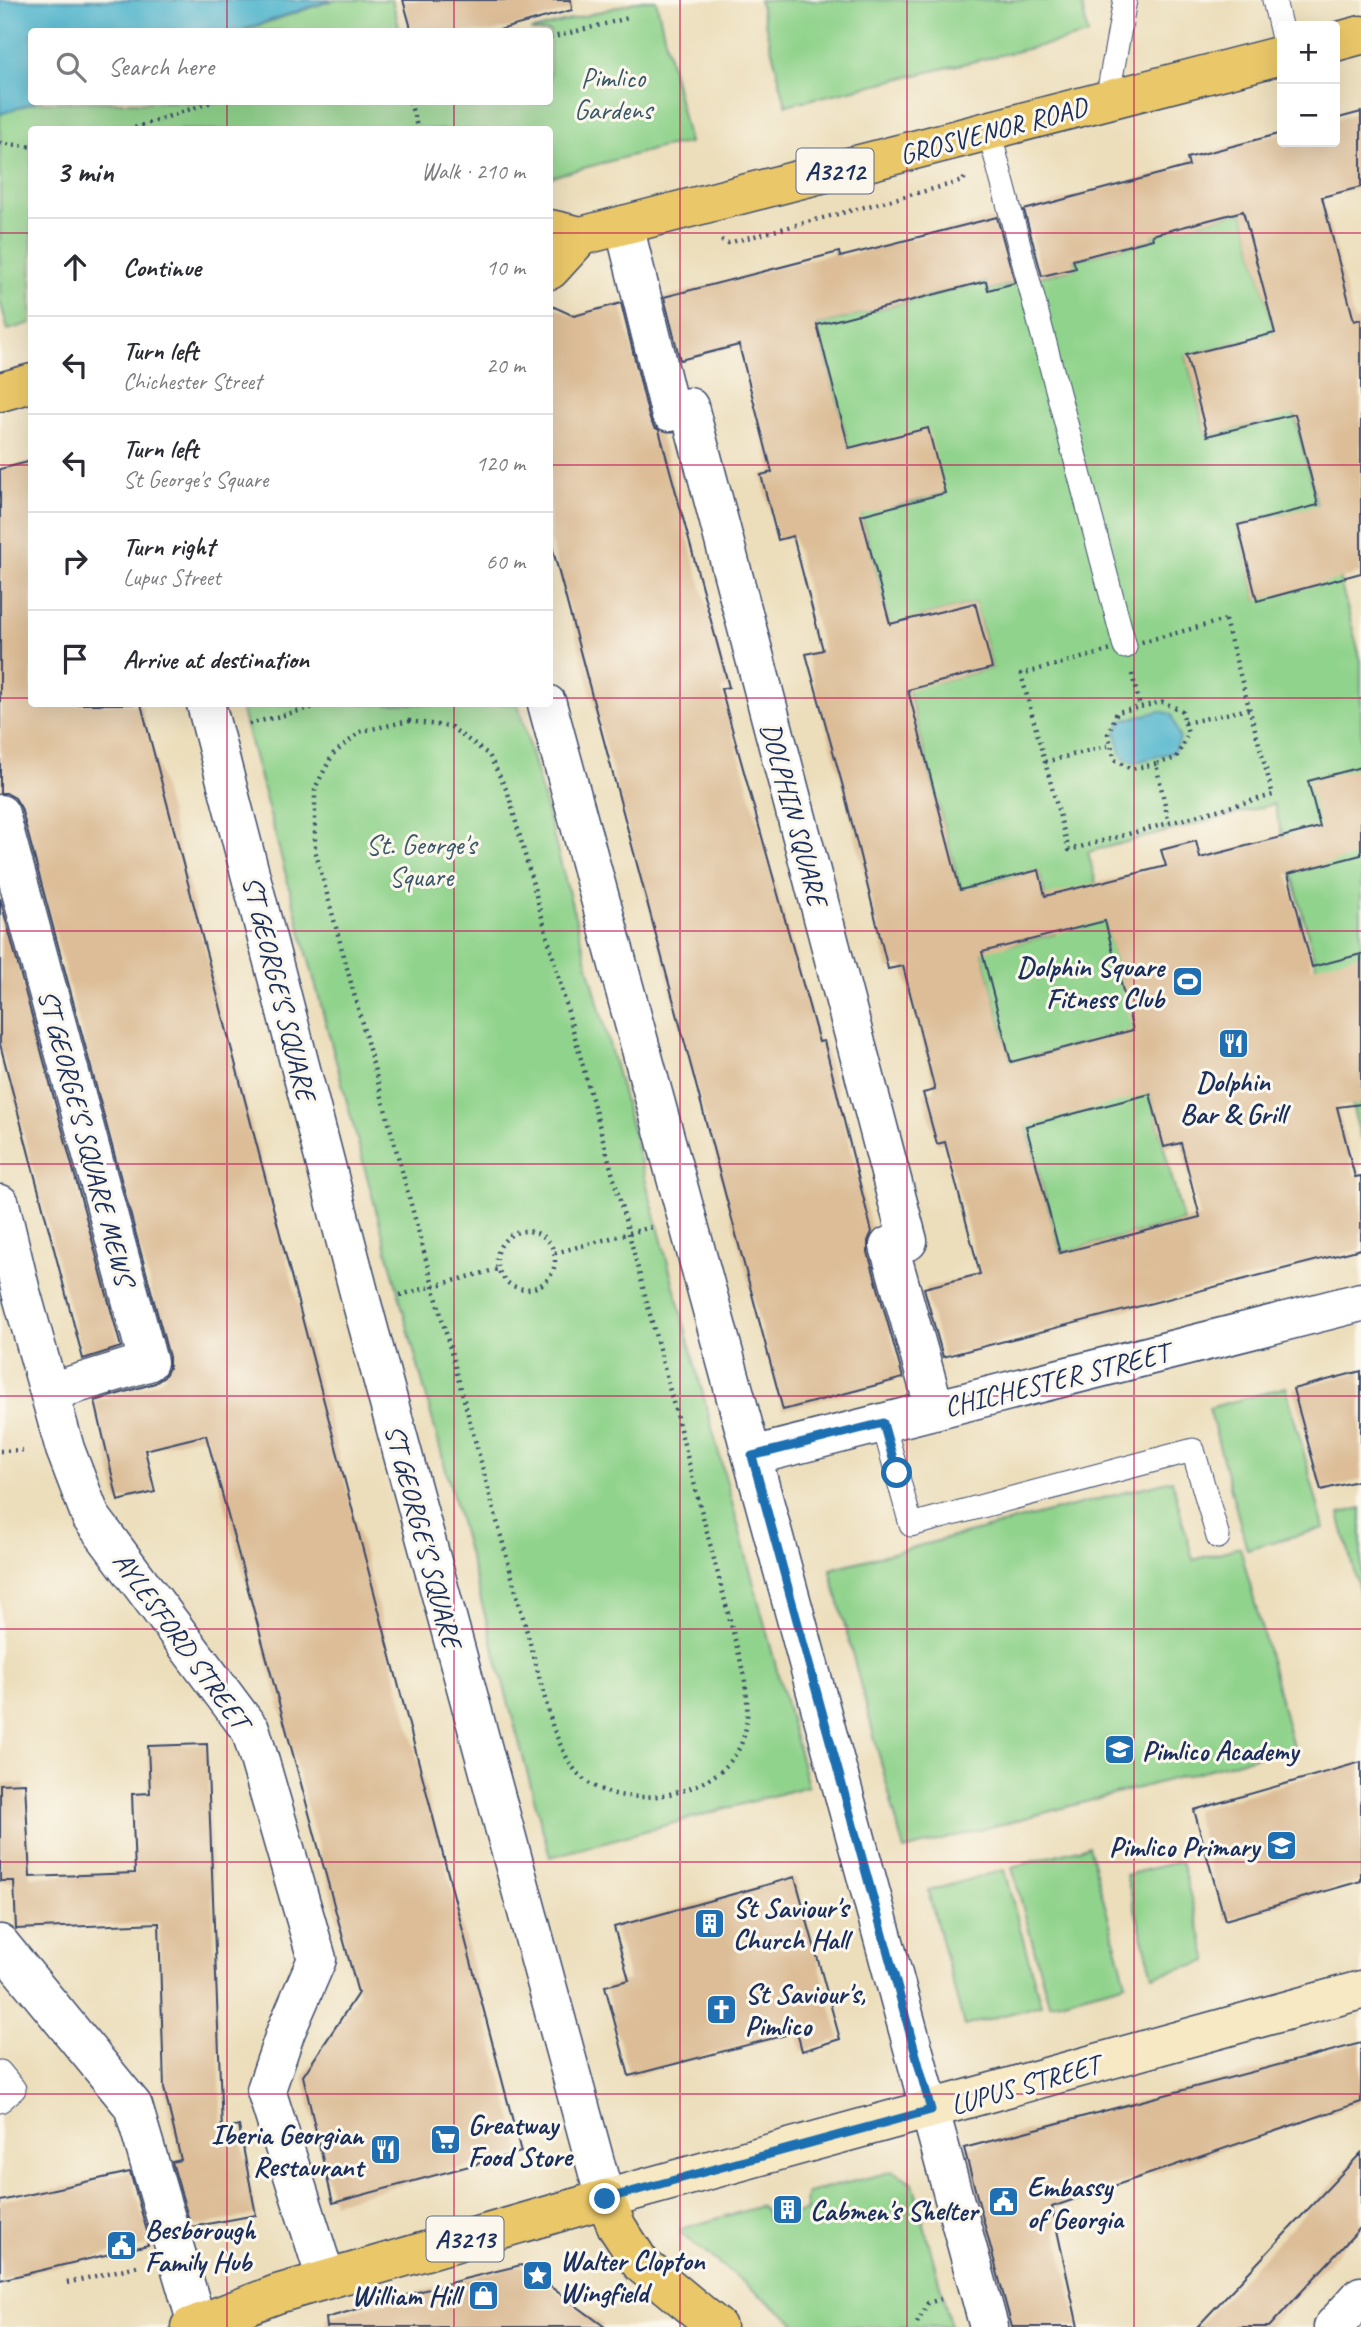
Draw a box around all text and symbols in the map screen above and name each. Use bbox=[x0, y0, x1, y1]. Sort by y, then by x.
map controls bbox=[1277, 21, 1340, 147]
button: + bbox=[1277, 21, 1340, 84]
search box bbox=[28, 28, 553, 105]
icon: search bbox=[52, 48, 90, 86]
text: Search here bbox=[108, 50, 214, 83]
park label: Pimlico Gardens bbox=[574, 60, 655, 127]
button: − bbox=[1277, 84, 1340, 147]
street label: GROSVENOR ROAD bbox=[896, 88, 1092, 172]
road number: A3212 bbox=[796, 148, 874, 194]
text: 3 min bbox=[56, 153, 113, 191]
text: Walk · 210 m bbox=[421, 157, 525, 186]
icon: ahead bbox=[56, 248, 94, 286]
text: Continue bbox=[123, 251, 201, 284]
text: 10 m bbox=[486, 253, 525, 282]
text: Turn left bbox=[123, 334, 198, 367]
icon: left bbox=[56, 346, 94, 384]
text: 20 m bbox=[486, 351, 525, 380]
text: Chichester Street bbox=[123, 367, 262, 396]
text: Turn left bbox=[123, 432, 198, 465]
icon: left bbox=[56, 444, 94, 482]
text: 120 m bbox=[476, 449, 525, 478]
text: St George's Square bbox=[123, 465, 268, 494]
text: Turn right bbox=[123, 530, 214, 563]
icon: right bbox=[56, 542, 94, 580]
text: 60 m bbox=[486, 547, 525, 576]
text: Lupus Street bbox=[123, 563, 221, 592]
icon: arrive bbox=[56, 640, 94, 678]
text: Arrive at destination bbox=[123, 643, 309, 676]
street label: DOLPHIN SQUARE bbox=[753, 719, 837, 913]
park label: St. George's Square bbox=[366, 827, 479, 894]
street label: ST GEORGE'S SQUARE bbox=[235, 872, 325, 1107]
place label: Dolphin Square Fitness Club bbox=[1017, 949, 1167, 1016]
sports icon: Dolphin Square Fitness Club bbox=[1170, 965, 1204, 999]
street label: ST GEORGE'S SQUARE MEWS bbox=[30, 986, 144, 1293]
restaurant icon: Dolphin Bar & Grill bbox=[1216, 1027, 1250, 1061]
place label: Dolphin Bar & Grill bbox=[1180, 1064, 1291, 1131]
street label: CHICHESTER STREET bbox=[940, 1333, 1179, 1424]
street label: ST GEORGE'S SQUARE bbox=[377, 1421, 471, 1655]
route start bbox=[881, 1457, 912, 1488]
street label: AYLESFORD STREET bbox=[105, 1545, 261, 1741]
school or university icon: Pimlico Academy bbox=[1102, 1733, 1136, 1767]
place label: Pimlico Academy bbox=[1142, 1733, 1300, 1768]
place label: Pimlico Primary bbox=[1109, 1829, 1261, 1864]
school or university icon: Pimlico Primary bbox=[1265, 1829, 1299, 1863]
place label: St Saviour's Church Hall bbox=[733, 1890, 853, 1957]
building icon: St Saviour's Church Hall bbox=[693, 1906, 727, 1940]
place label: St Saviour's, Pimlico bbox=[745, 1976, 866, 2043]
church icon: St Saviour's, Pimlico bbox=[705, 1992, 739, 2026]
street label: LUPUS STREET bbox=[947, 2045, 1110, 2122]
place label: Greatway Food Store bbox=[468, 2107, 574, 2174]
place label: Iberia Georgian Restaurant bbox=[211, 2117, 367, 2184]
supermarket icon: Greatway Food Store bbox=[428, 2123, 462, 2157]
restaurant icon: Iberia Georgian Restaurant bbox=[369, 2133, 403, 2167]
place label: Embassy of Georgia bbox=[1027, 2169, 1125, 2236]
route end bbox=[589, 2183, 620, 2214]
public building icon: Embassy of Georgia bbox=[987, 2185, 1021, 2219]
building icon: Cabmen's Shelter bbox=[770, 2193, 804, 2227]
place label: Cabmen's Shelter bbox=[810, 2193, 980, 2228]
place label: Besborough Family Hub bbox=[145, 2212, 256, 2279]
road number: A3213 bbox=[426, 2216, 504, 2262]
public building icon: Besborough Family Hub bbox=[105, 2228, 139, 2262]
place label: Walter Clopton Wingfield bbox=[560, 2243, 706, 2310]
place icon: Walter Clopton Wingfield bbox=[520, 2259, 554, 2293]
place label: William Hill bbox=[352, 2278, 465, 2313]
shop icon: William Hill bbox=[466, 2278, 500, 2312]

